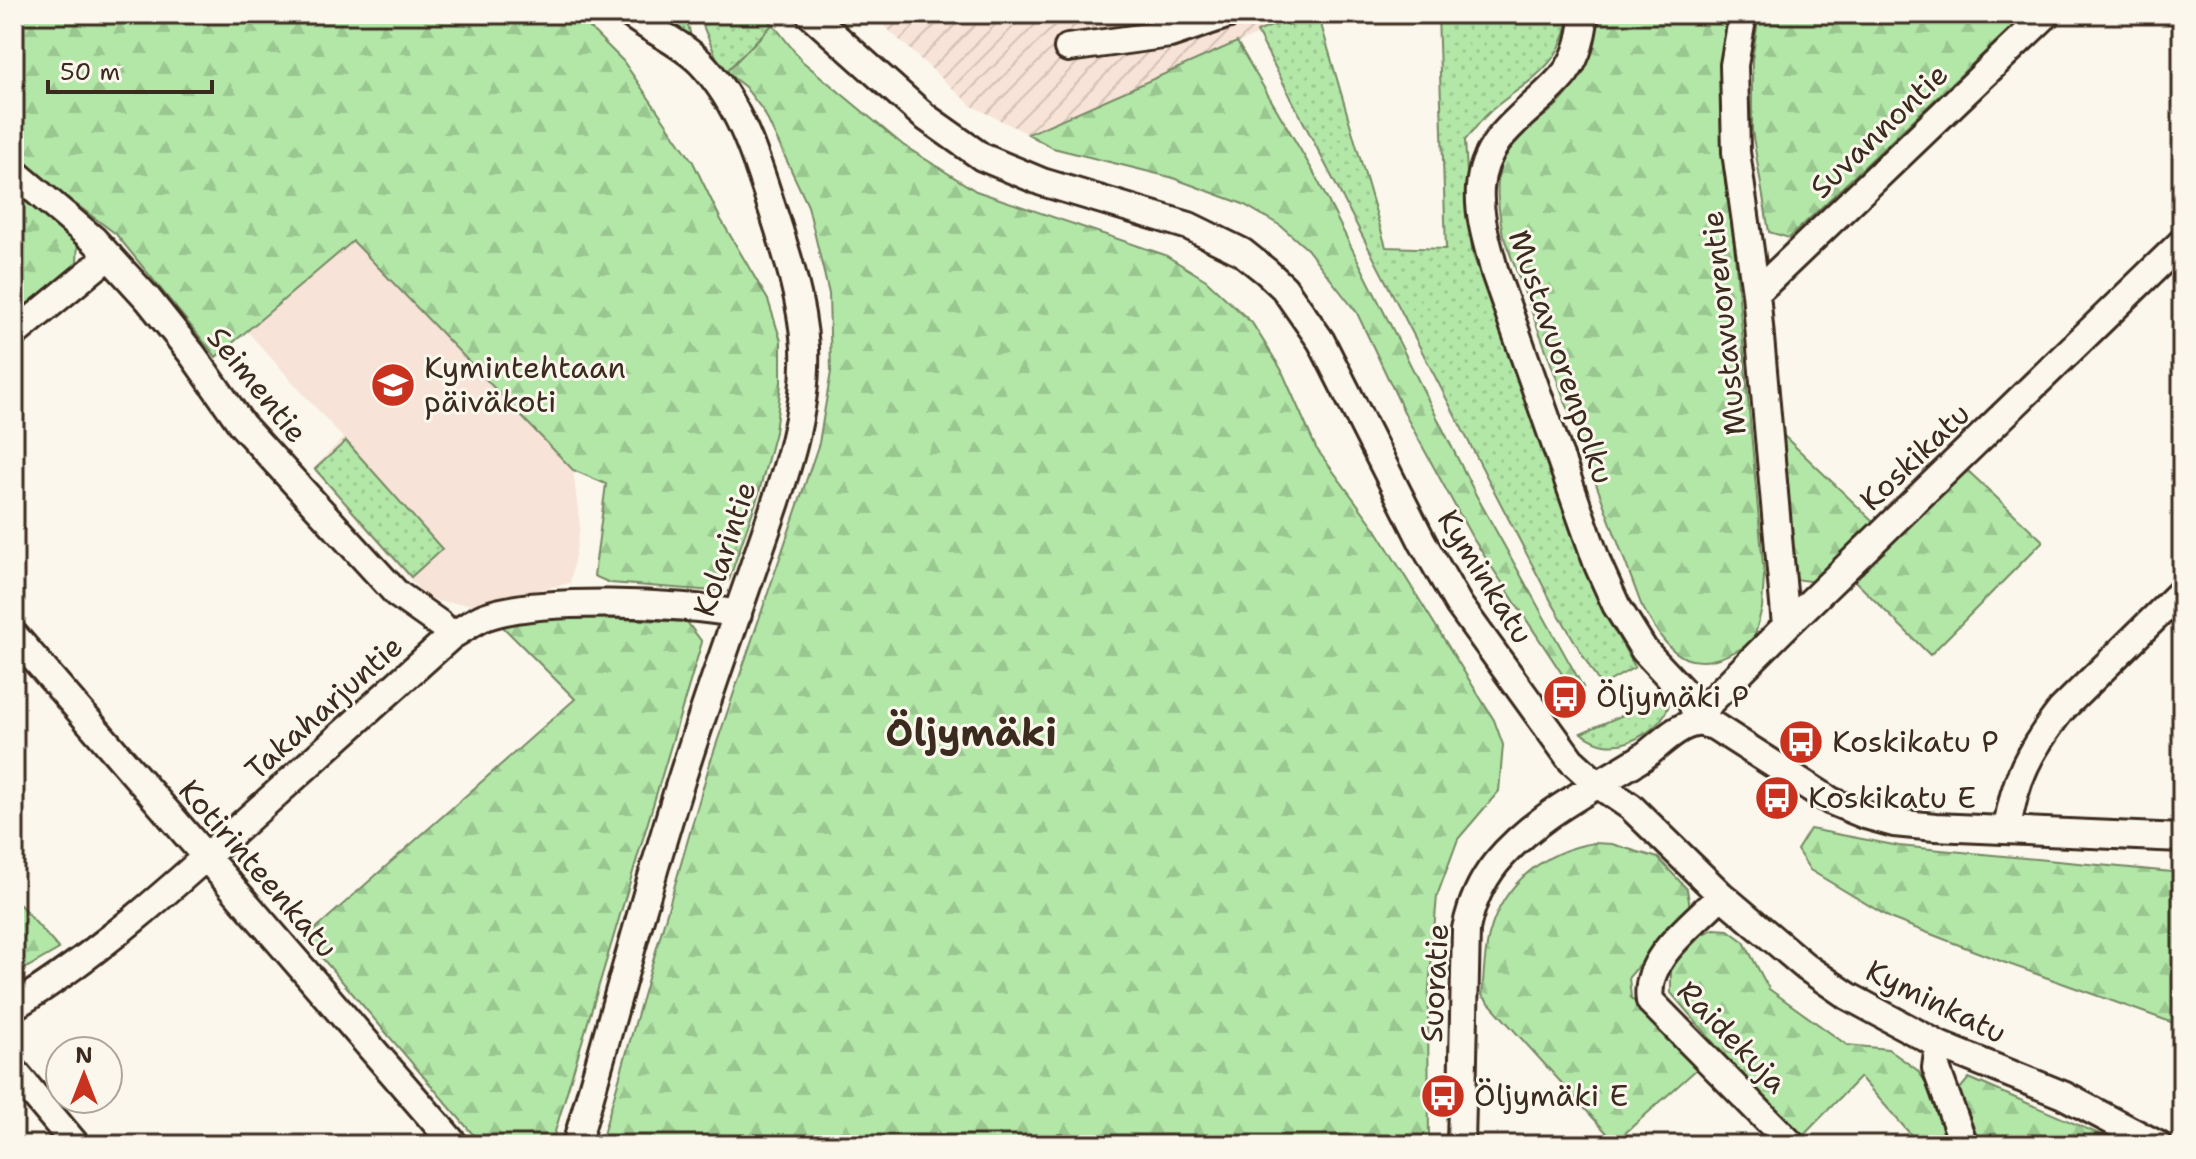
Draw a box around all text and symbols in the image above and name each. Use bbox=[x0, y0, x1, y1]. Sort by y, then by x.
scale bar bbox=[48, 44, 212, 94]
street label: Suvannontie bbox=[1801, 54, 1957, 207]
text: 50 m bbox=[60, 56, 120, 88]
street label: Mustavuorentie bbox=[1691, 209, 1756, 437]
street label: Mustavuorenpolku bbox=[1499, 224, 1624, 489]
street label: Seimentie bbox=[198, 318, 317, 452]
place label: Kymintehtaan päiväkoti bbox=[424, 347, 626, 422]
school or university icon: Kymintehtaan päiväkoti bbox=[369, 361, 417, 409]
street label: Koskikatu bbox=[1850, 394, 1979, 520]
street label: Kolarintie bbox=[683, 476, 766, 622]
street label: Kyminkatu bbox=[1428, 502, 1543, 652]
street label: Takaharjuntie bbox=[236, 626, 411, 789]
bus stop icon: Öljymäki P bbox=[1541, 673, 1589, 721]
place label: Öljymäki P bbox=[1596, 676, 1749, 717]
district label: Öljymäki bbox=[885, 707, 1057, 758]
bus stop icon: Koskikatu P bbox=[1777, 718, 1825, 766]
place label: Koskikatu P bbox=[1832, 721, 1999, 762]
street label: Kotirinteenkatu bbox=[169, 771, 347, 967]
bus stop icon: Koskikatu E bbox=[1753, 774, 1801, 822]
place label: Koskikatu E bbox=[1808, 777, 1976, 818]
street label: Suoratie bbox=[1411, 923, 1458, 1043]
street label: Kyminkatu bbox=[1859, 950, 2013, 1053]
street label: Raidekuja bbox=[1668, 971, 1797, 1102]
north arrow bbox=[44, 1035, 124, 1115]
text: N bbox=[75, 1041, 93, 1070]
bus stop icon: Öljymäki E bbox=[1419, 1072, 1467, 1120]
place label: Öljymäki E bbox=[1474, 1075, 1628, 1116]

